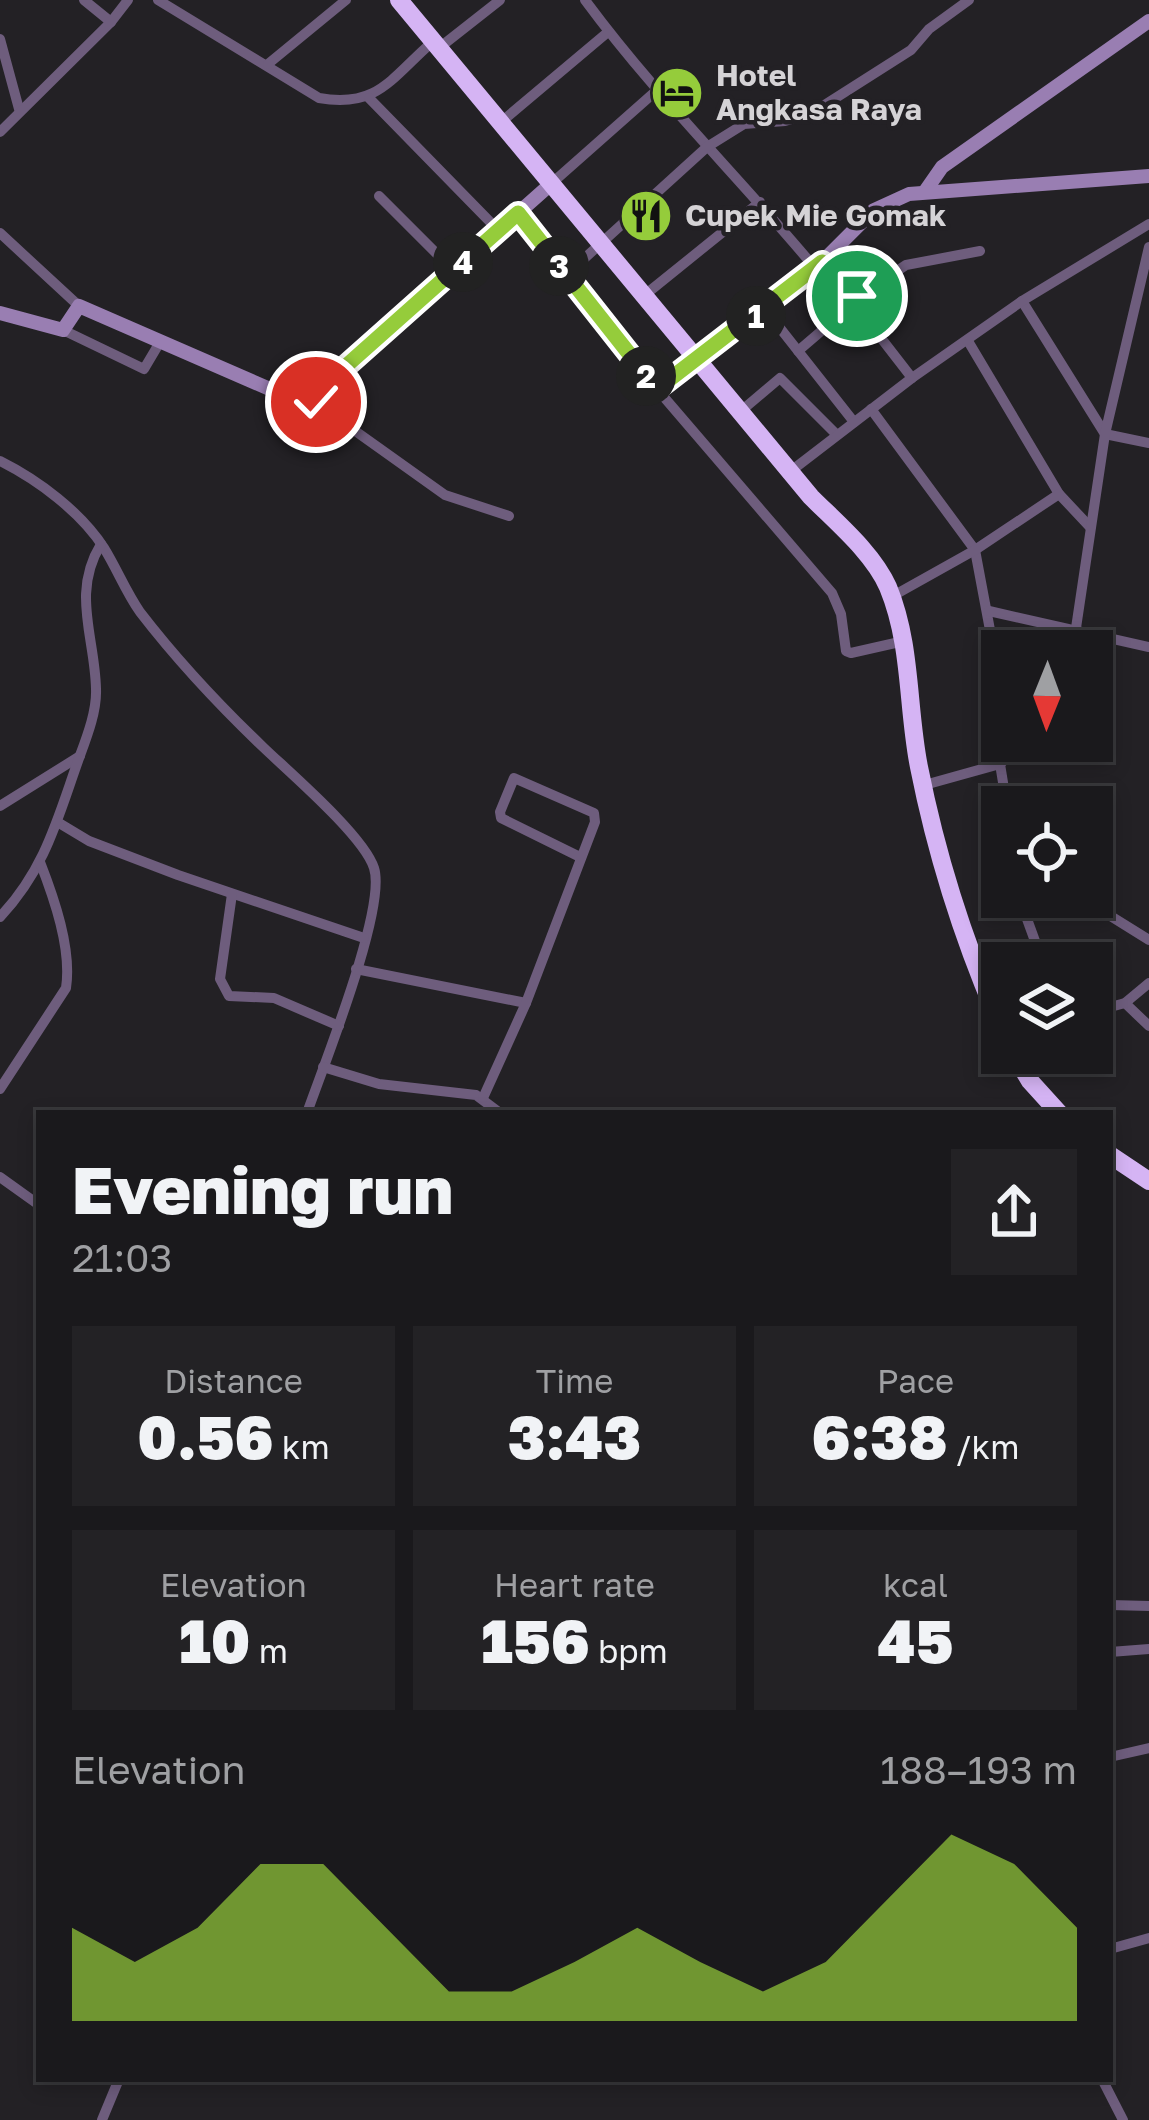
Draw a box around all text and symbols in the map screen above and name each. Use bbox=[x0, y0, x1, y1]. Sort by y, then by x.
place label: Hotel Angkasa Raya bbox=[716, 57, 922, 127]
hotel icon: Hotel Angkasa Raya bbox=[649, 65, 705, 121]
restaurant icon: Cupek Mie Gomak bbox=[618, 188, 674, 244]
place label: Cupek Mie Gomak bbox=[685, 197, 947, 233]
pin: 4 bbox=[433, 232, 493, 292]
pin: 3 bbox=[529, 236, 589, 296]
text: 4 bbox=[453, 242, 473, 281]
pin bbox=[806, 245, 908, 347]
text: 3 bbox=[549, 246, 569, 285]
icon: arrive bbox=[824, 263, 890, 329]
pin: 1 bbox=[726, 286, 786, 346]
text: 1 bbox=[748, 296, 765, 335]
pin: 2 bbox=[616, 346, 676, 406]
pin bbox=[265, 351, 367, 453]
text: 2 bbox=[636, 356, 656, 395]
icon: check bbox=[283, 369, 349, 435]
north arrow bbox=[981, 630, 1113, 762]
map controls bbox=[981, 630, 1113, 1074]
button: locate bbox=[981, 786, 1113, 918]
button: layers bbox=[981, 942, 1113, 1074]
text: Evening run bbox=[72, 1149, 453, 1229]
button: share bbox=[951, 1149, 1077, 1275]
text: 21:03 bbox=[72, 1234, 172, 1281]
text: Distance bbox=[164, 1361, 303, 1400]
text: Time bbox=[536, 1361, 613, 1400]
text: Pace bbox=[877, 1361, 954, 1400]
text: 0.56 bbox=[137, 1400, 274, 1472]
text: 3:43 bbox=[508, 1400, 641, 1472]
text: 6:38 bbox=[812, 1400, 947, 1472]
text: km bbox=[274, 1427, 330, 1466]
text: /km bbox=[947, 1427, 1019, 1466]
text: Elevation bbox=[160, 1565, 307, 1604]
text: Heart rate bbox=[494, 1565, 655, 1604]
text: kcal bbox=[883, 1565, 948, 1604]
text: 10 bbox=[179, 1604, 250, 1676]
text: 156 bbox=[481, 1604, 590, 1676]
text: 45 bbox=[878, 1604, 953, 1676]
text: m bbox=[250, 1631, 288, 1670]
text: bpm bbox=[590, 1631, 668, 1670]
text: Elevation bbox=[72, 1746, 245, 1793]
text: 188–193 m bbox=[880, 1746, 1077, 1793]

